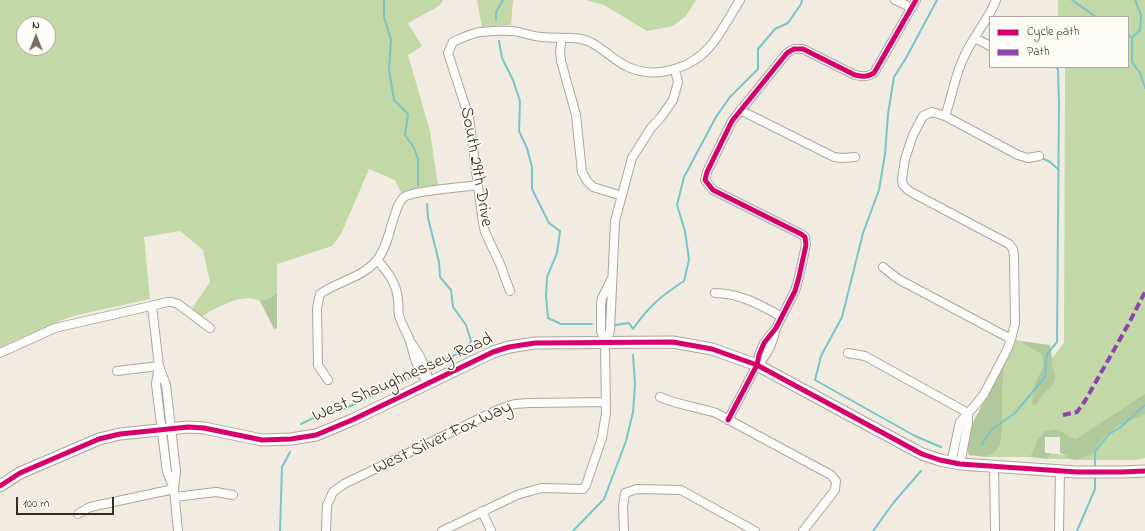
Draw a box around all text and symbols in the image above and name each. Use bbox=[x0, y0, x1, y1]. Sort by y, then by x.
north arrow bbox=[16, 16, 56, 56]
legend bbox=[989, 16, 1129, 68]
text: N bbox=[32, 17, 40, 33]
text: Cycle path bbox=[1027, 23, 1079, 41]
text: Path bbox=[1027, 43, 1049, 61]
street label: South 29th Drive bbox=[454, 105, 496, 229]
street label: West Shaughnessey Road bbox=[310, 330, 496, 428]
street label: West Silver Fox Way bbox=[370, 397, 516, 481]
scale bar bbox=[18, 489, 116, 515]
text: 100 m bbox=[23, 495, 50, 513]

